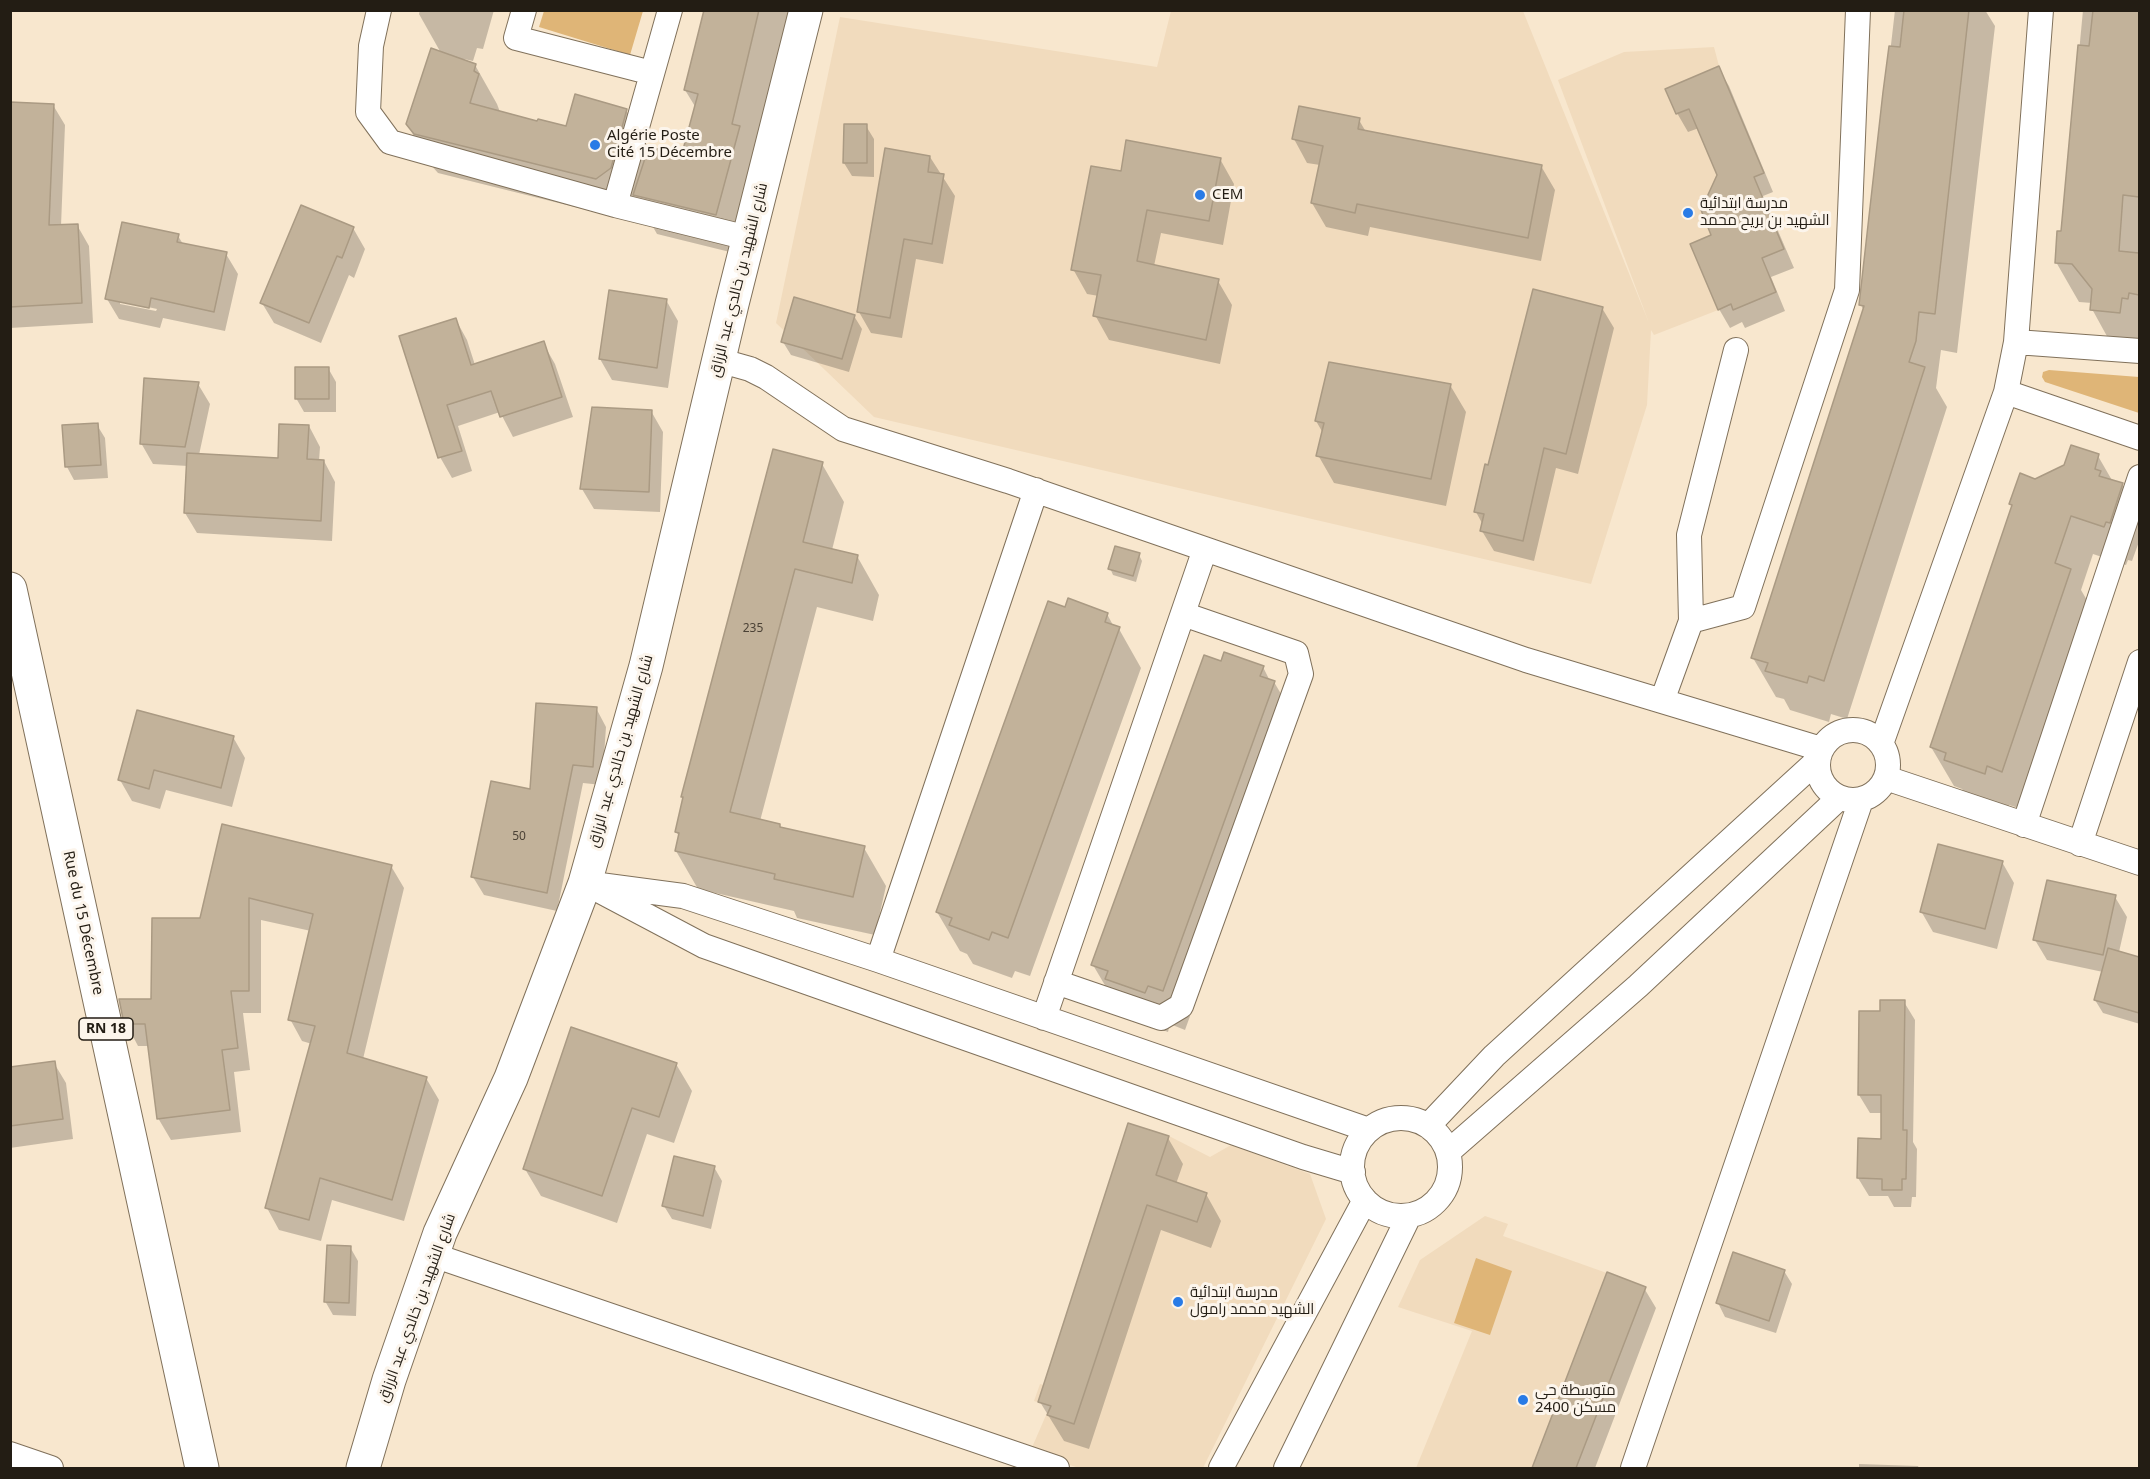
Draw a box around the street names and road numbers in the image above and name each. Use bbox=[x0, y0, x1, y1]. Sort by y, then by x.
street label: شارع الشهيد بن خالدي عبد الرزاق bbox=[706, 181, 772, 379]
street label: شارع الشهيد بن خالدي عبد الرزاق bbox=[585, 653, 657, 849]
street label: Rue du 15 Décembre bbox=[59, 849, 107, 997]
road number: RN 18 bbox=[79, 1018, 133, 1040]
street label: شارع الشهيد بن خالدي عبد الرزاق bbox=[374, 1211, 460, 1405]

